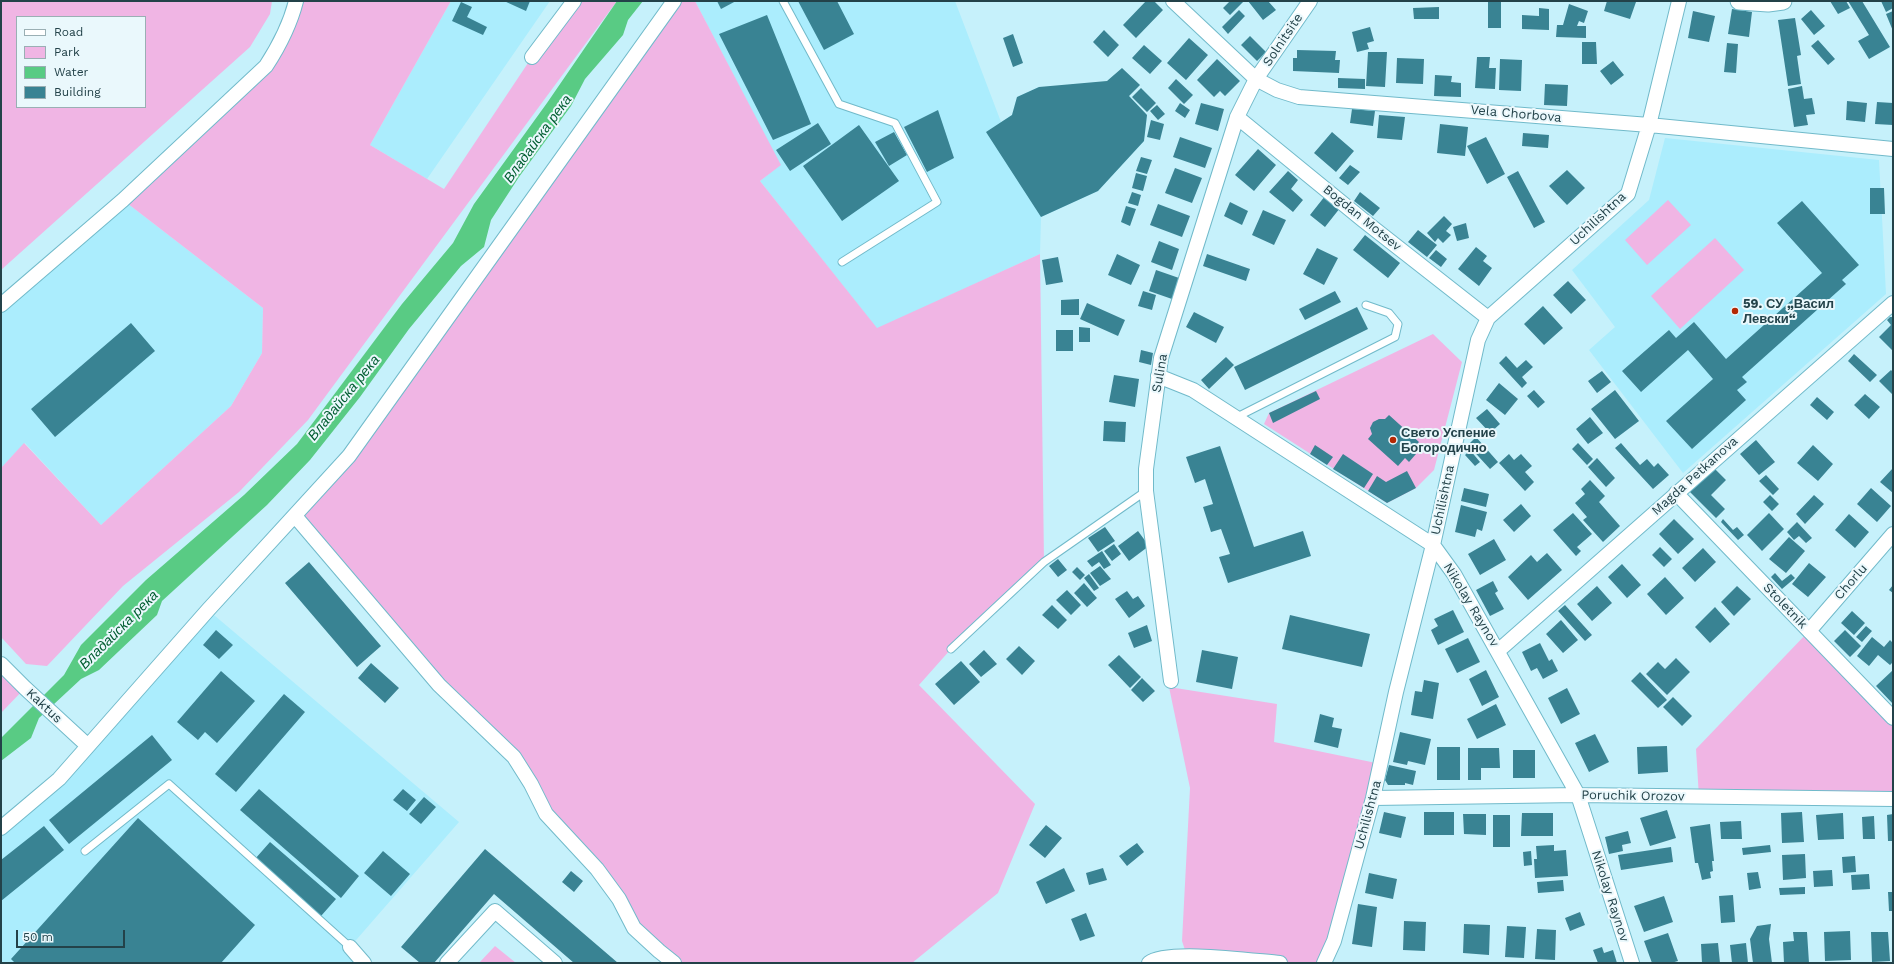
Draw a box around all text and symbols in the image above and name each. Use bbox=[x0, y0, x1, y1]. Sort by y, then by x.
street label: Solnitsite bbox=[1260, 11, 1306, 69]
legend bbox=[16, 16, 146, 108]
text: Road bbox=[54, 25, 83, 39]
text: Park bbox=[54, 45, 80, 59]
text: Water bbox=[54, 65, 88, 79]
text: Building bbox=[54, 85, 101, 99]
water label: Владайска река bbox=[501, 92, 575, 186]
street label: Vela Chorbova bbox=[1470, 102, 1562, 126]
street label: Bogdan Motsev bbox=[1320, 182, 1404, 254]
street label: Uchilishtna bbox=[1567, 189, 1629, 249]
place label: 59. СУ „Васил Левски“ bbox=[1743, 296, 1834, 327]
marker: 59. СУ „Васил Левски“ bbox=[1730, 306, 1740, 316]
water label: Владайска река bbox=[305, 352, 383, 444]
street label: Sulina bbox=[1149, 352, 1171, 394]
place label: Свето Успение Богородично bbox=[1401, 425, 1496, 456]
street label: Magda Petkanova bbox=[1649, 433, 1741, 519]
marker: Свето Успение Богородично bbox=[1388, 435, 1398, 445]
street label: Uchilishtna bbox=[1428, 464, 1458, 536]
street label: Nikolay Raynov bbox=[1440, 560, 1502, 650]
street label: Chorlu bbox=[1831, 561, 1871, 603]
street label: Stoletnik bbox=[1760, 580, 1810, 632]
water label: Владайска река bbox=[76, 587, 162, 673]
street label: Kaktus bbox=[23, 685, 65, 727]
street label: Uchilishtna bbox=[1351, 779, 1385, 851]
street label: Poruchik Orozov bbox=[1581, 787, 1685, 805]
street label: Nikolay Raynov bbox=[1588, 848, 1632, 944]
scale bar bbox=[18, 922, 127, 948]
text: 50 m bbox=[23, 930, 53, 944]

